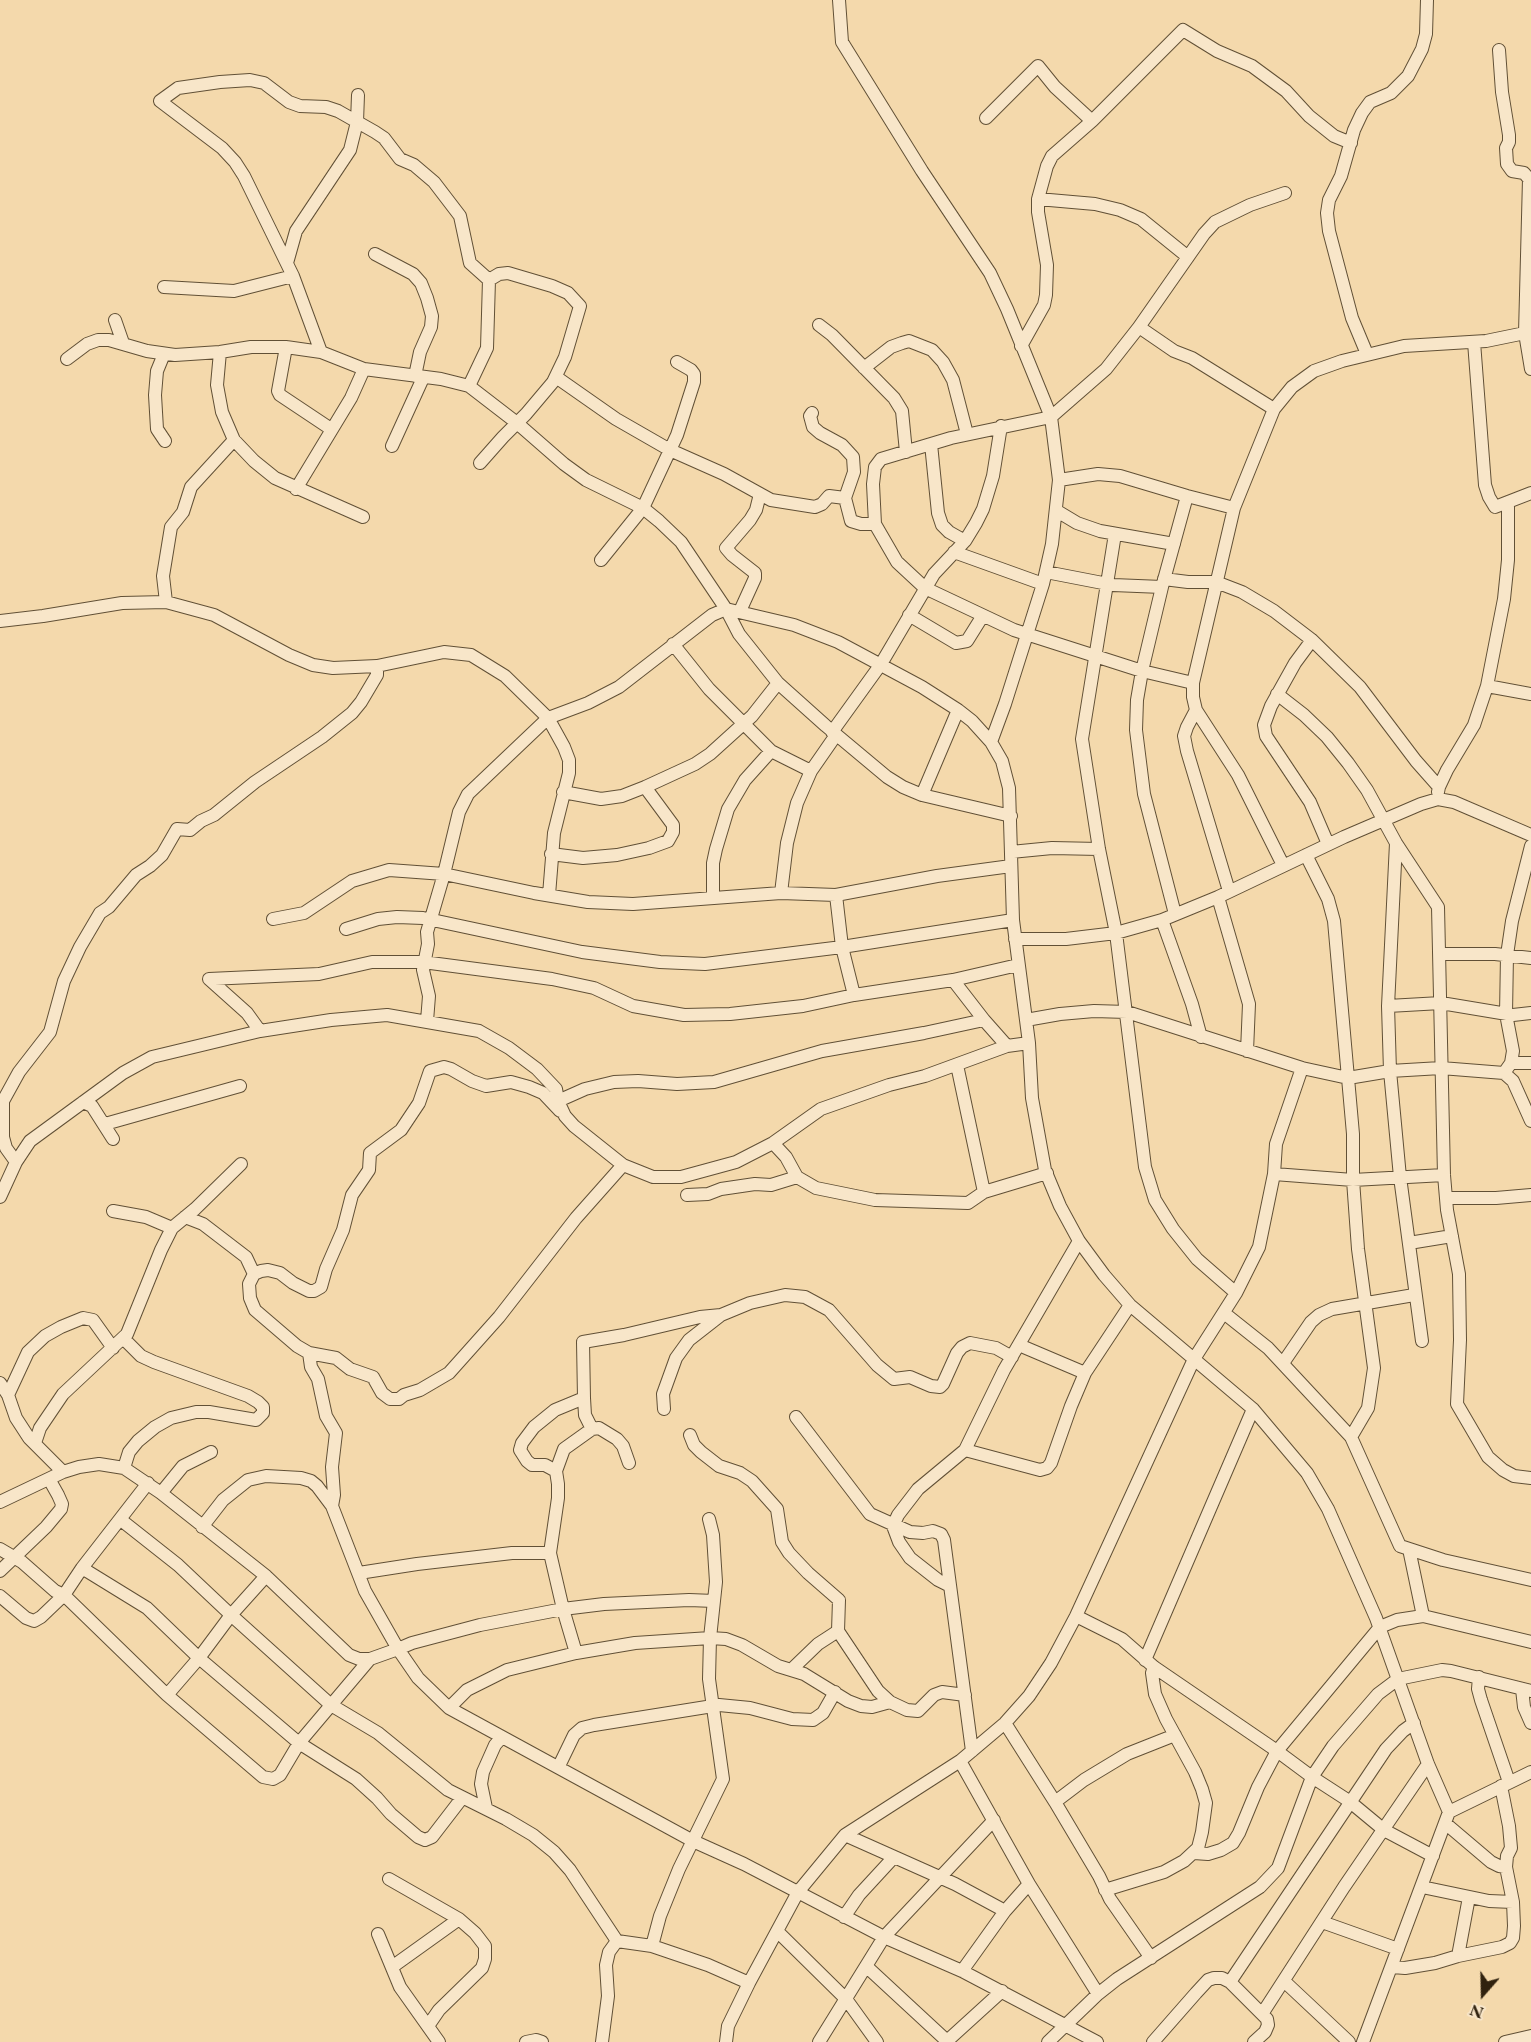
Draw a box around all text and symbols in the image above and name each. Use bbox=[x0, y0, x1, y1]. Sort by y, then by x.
north arrow bbox=[1453, 1964, 1513, 2024]
text: N bbox=[1467, 1999, 1486, 2023]

